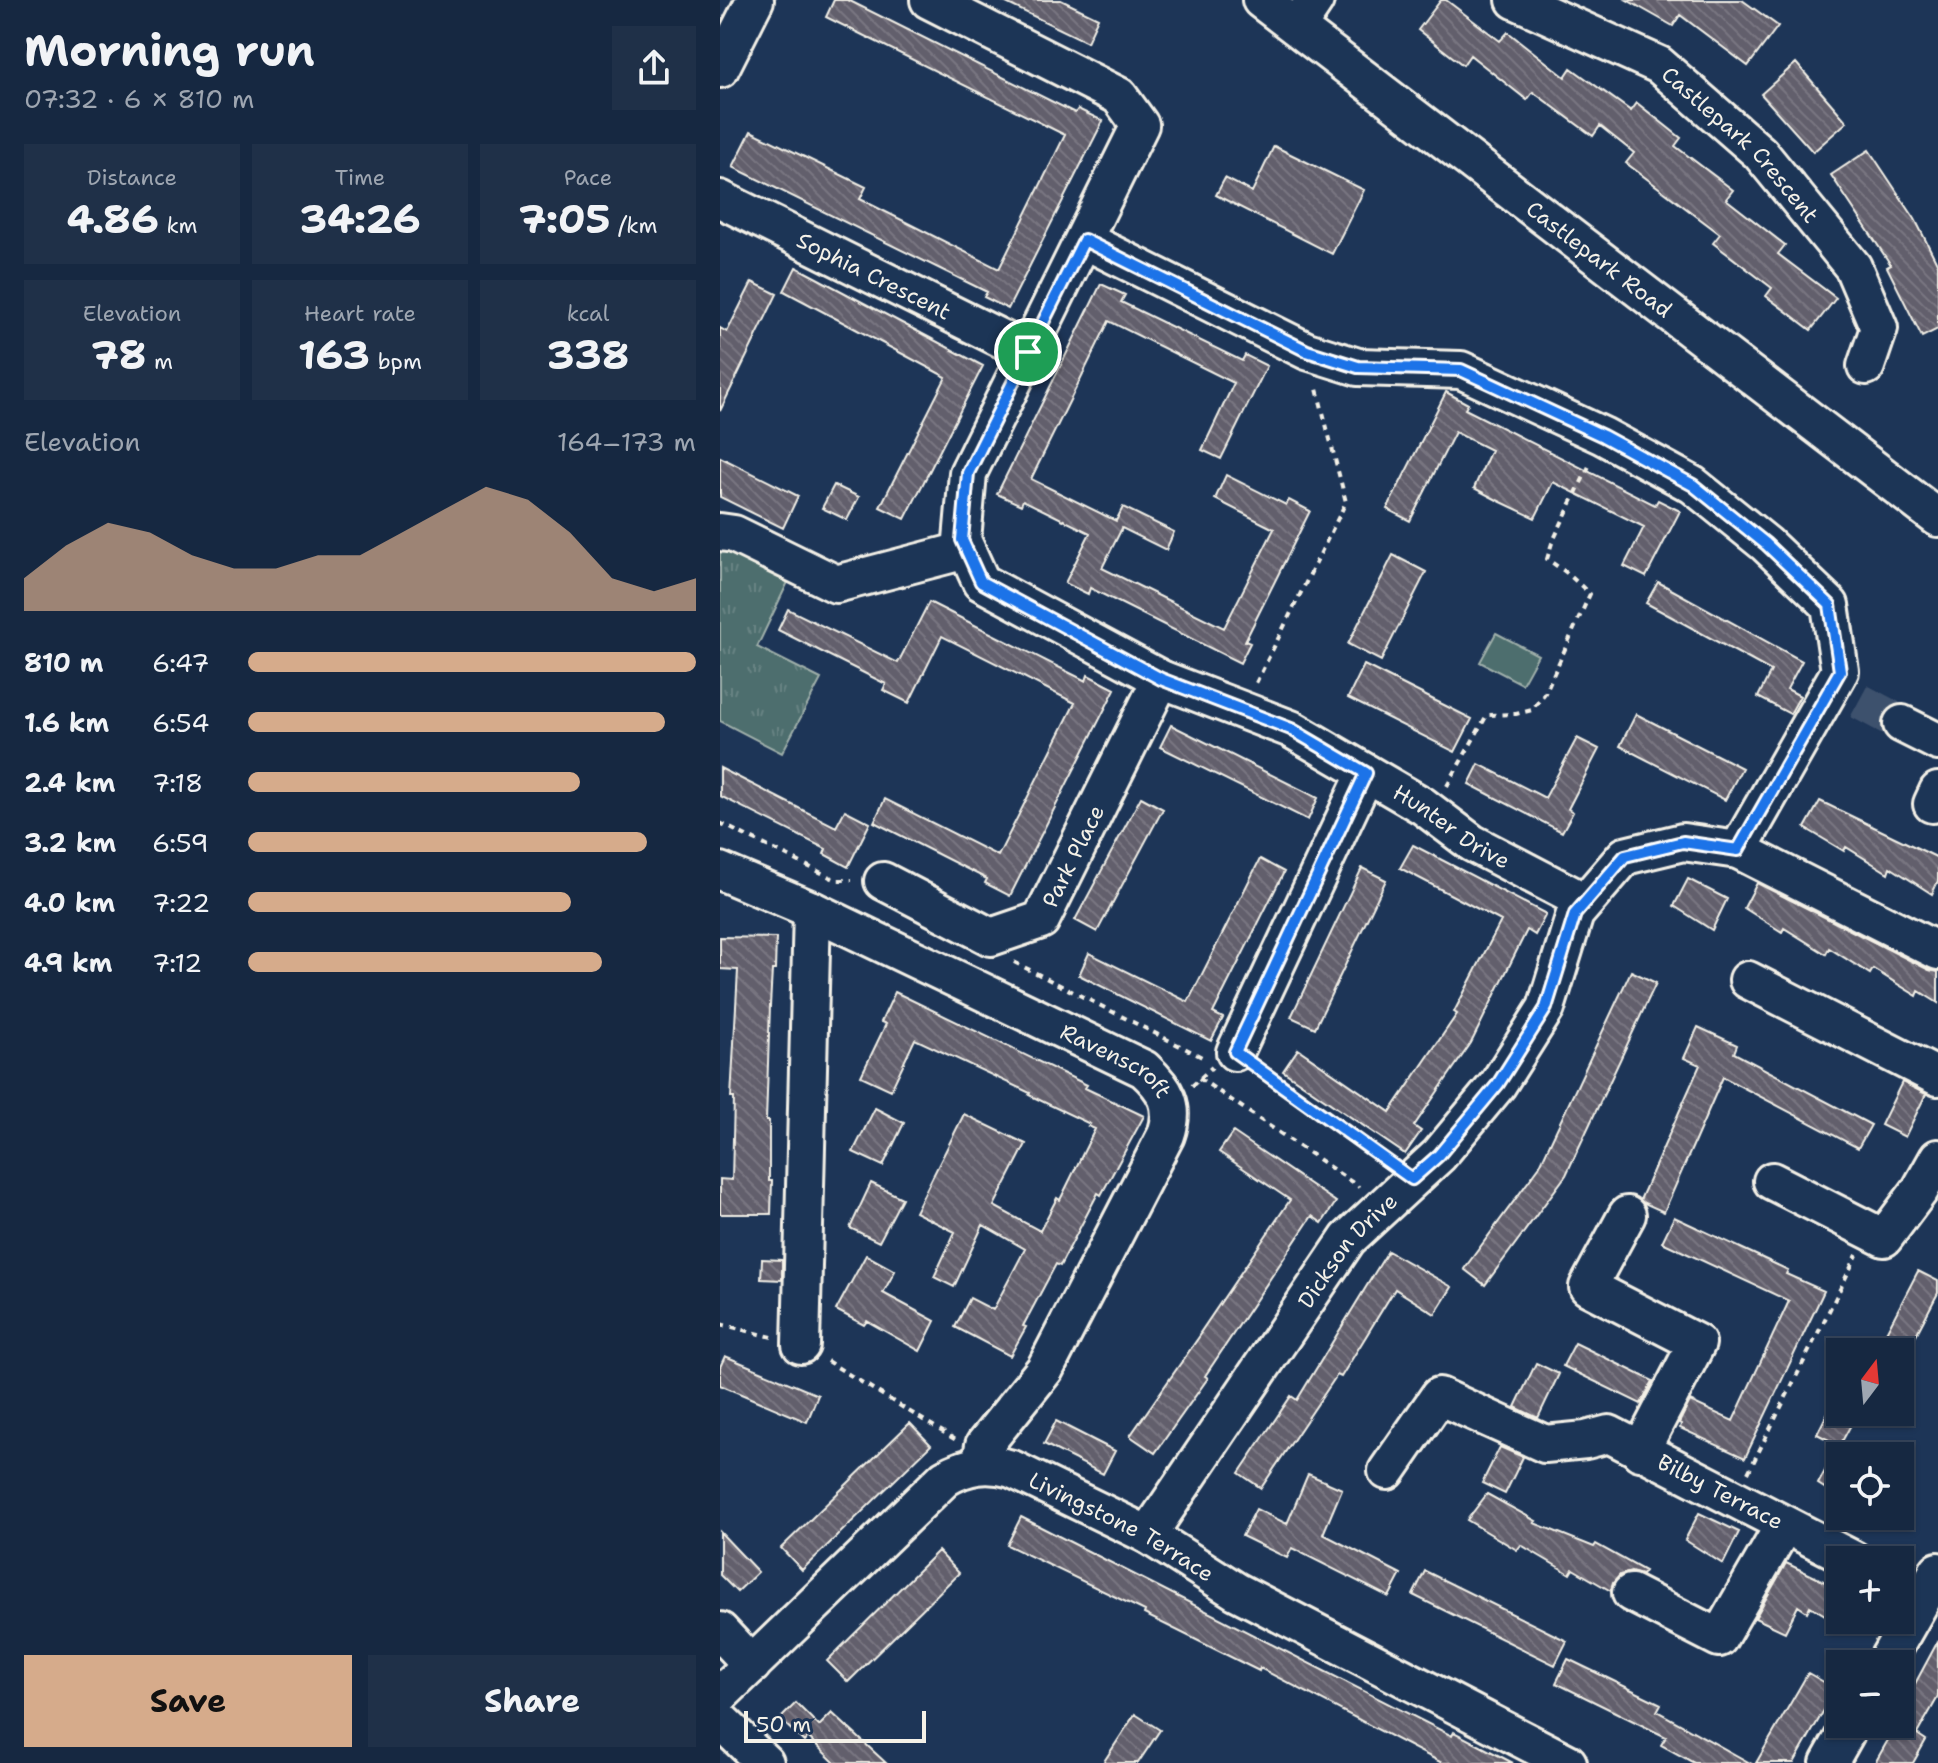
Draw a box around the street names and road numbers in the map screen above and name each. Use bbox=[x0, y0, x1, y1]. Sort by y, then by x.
street label: Castlepark Crescent bbox=[1655, 60, 1825, 229]
street label: Castlepark Road bbox=[1520, 194, 1678, 324]
street label: Sophia Crescent bbox=[792, 225, 956, 326]
street label: Hunter Drive bbox=[1388, 778, 1515, 875]
street label: Park Place bbox=[1036, 800, 1111, 912]
street label: Ravenscroft bbox=[1056, 1017, 1178, 1103]
street label: Dickson Drive bbox=[1291, 1187, 1404, 1314]
street label: Bilby Terrace bbox=[1653, 1447, 1788, 1536]
street label: Livingstone Terrace bbox=[1024, 1465, 1219, 1588]

